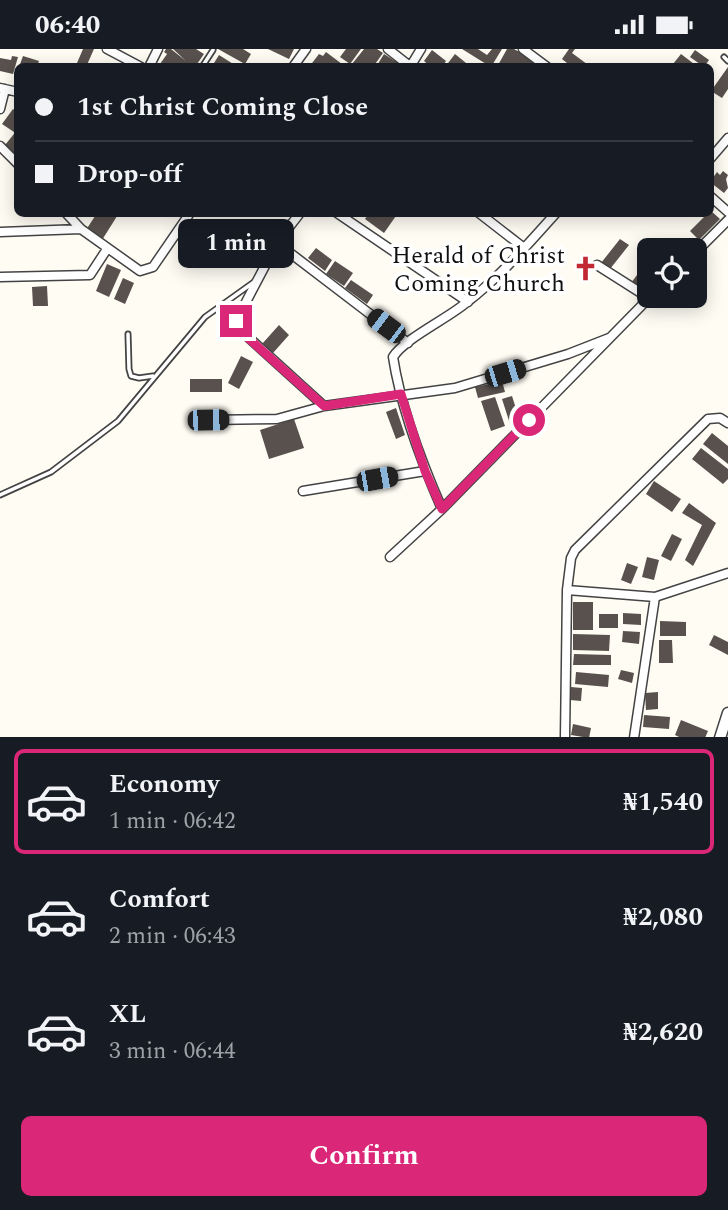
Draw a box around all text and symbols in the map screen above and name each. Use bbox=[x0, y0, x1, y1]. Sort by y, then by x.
text: 06:40 bbox=[35, 5, 100, 45]
text: 1st Christ Coming Close bbox=[77, 87, 368, 127]
text: Drop-off bbox=[77, 154, 182, 194]
callout: 1 min bbox=[178, 219, 294, 268]
text: 1 min bbox=[205, 226, 267, 261]
place label: Herald of Christ Coming Church bbox=[392, 238, 565, 302]
map controls bbox=[637, 238, 707, 308]
button: locate bbox=[637, 238, 707, 308]
church icon: Herald of Christ Coming Church bbox=[571, 255, 599, 283]
route end bbox=[220, 305, 252, 337]
car bbox=[363, 305, 410, 347]
car bbox=[482, 357, 529, 389]
route start bbox=[513, 404, 545, 436]
car bbox=[187, 409, 230, 431]
car bbox=[355, 465, 400, 493]
text: Economy bbox=[109, 764, 219, 804]
icon: car bbox=[25, 770, 88, 833]
text: ₦1,540 bbox=[623, 782, 703, 822]
text: 1 min · 06:42 bbox=[109, 804, 236, 839]
text: Comfort bbox=[109, 879, 210, 919]
icon: car bbox=[25, 885, 88, 948]
text: ₦2,080 bbox=[623, 897, 703, 937]
text: 2 min · 06:43 bbox=[109, 919, 236, 954]
text: XL bbox=[109, 994, 146, 1034]
icon: car bbox=[25, 1000, 88, 1063]
text: ₦2,620 bbox=[623, 1012, 703, 1052]
text: 3 min · 06:44 bbox=[109, 1034, 236, 1069]
button: Confirm bbox=[21, 1116, 707, 1196]

